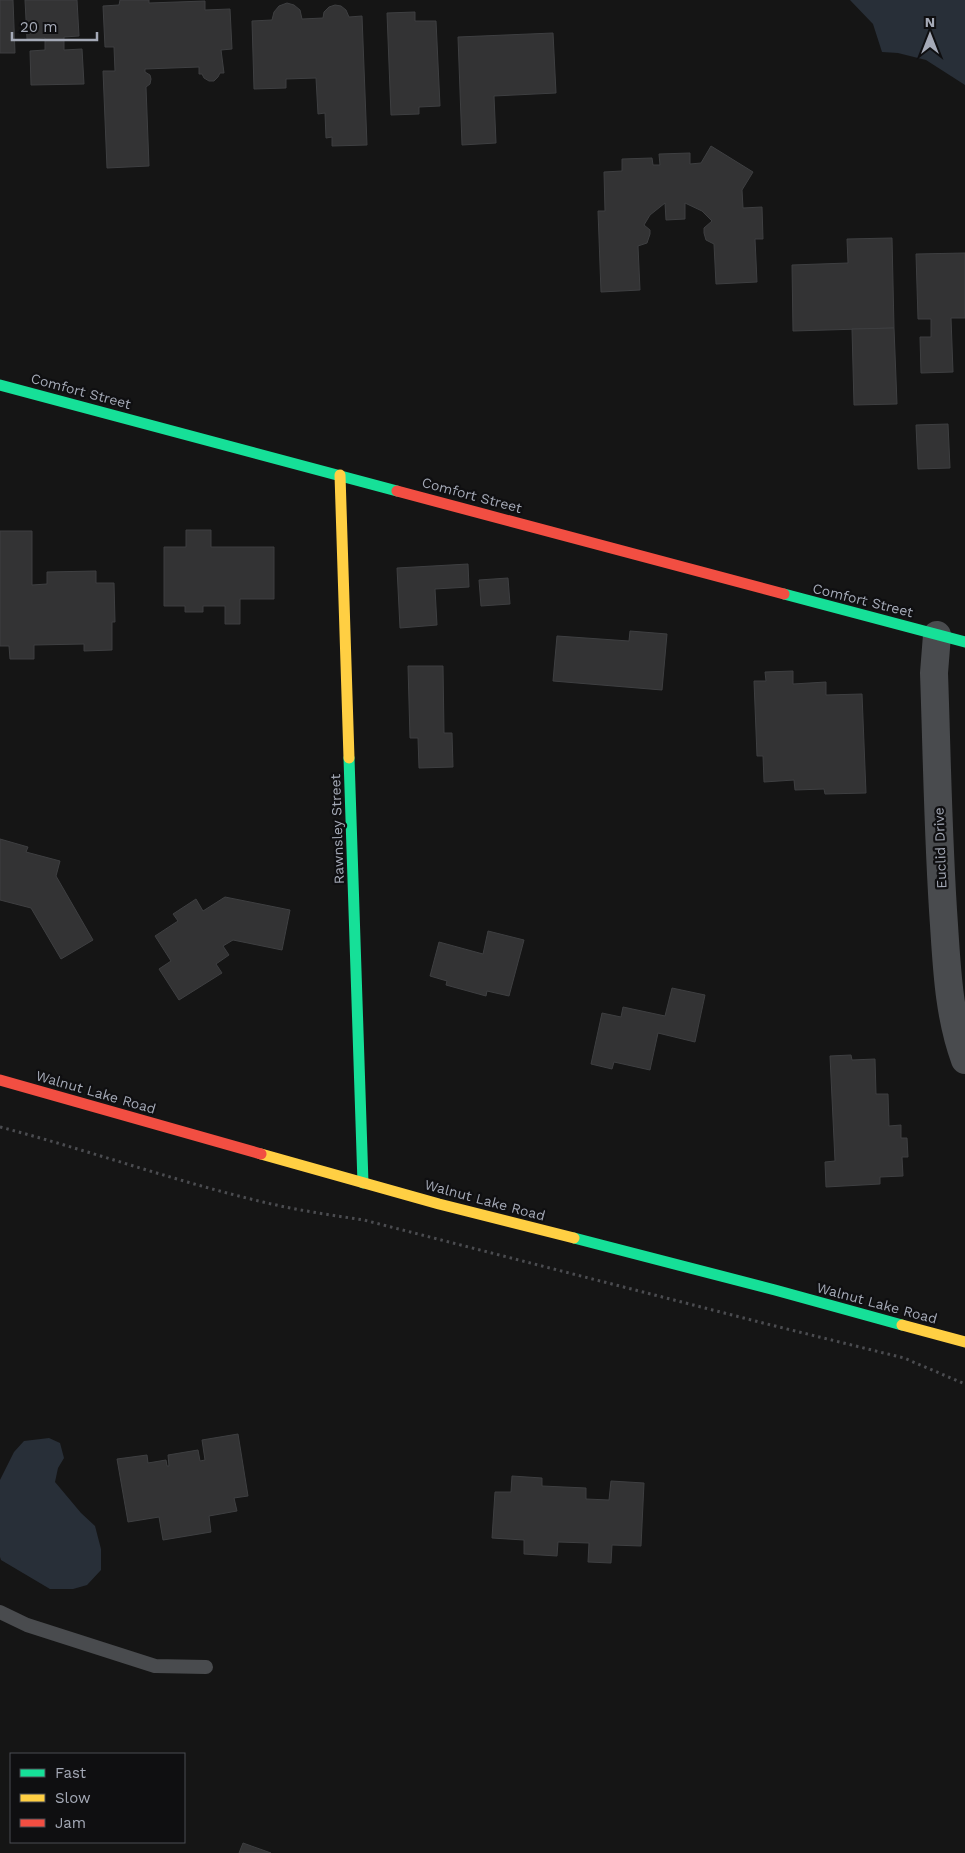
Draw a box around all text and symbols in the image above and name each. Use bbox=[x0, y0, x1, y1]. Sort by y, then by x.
scale bar bbox=[12, 10, 98, 42]
north arrow bbox=[905, 10, 955, 60]
text: N bbox=[925, 14, 935, 30]
text: 20 m bbox=[20, 18, 58, 36]
street label: Comfort Street bbox=[29, 370, 133, 412]
street label: Comfort Street bbox=[420, 474, 524, 516]
street label: Comfort Street bbox=[811, 580, 915, 620]
street label: Rawnsley Street bbox=[327, 773, 347, 885]
street label: Euclid Drive bbox=[931, 807, 949, 889]
street label: Walnut Lake Road bbox=[34, 1067, 158, 1117]
street label: Walnut Lake Road bbox=[423, 1176, 547, 1224]
street label: Walnut Lake Road bbox=[815, 1279, 939, 1327]
legend bbox=[10, 1753, 185, 1843]
text: Fast bbox=[55, 1764, 87, 1782]
text: Slow bbox=[55, 1789, 91, 1807]
text: Jam bbox=[55, 1814, 86, 1832]

